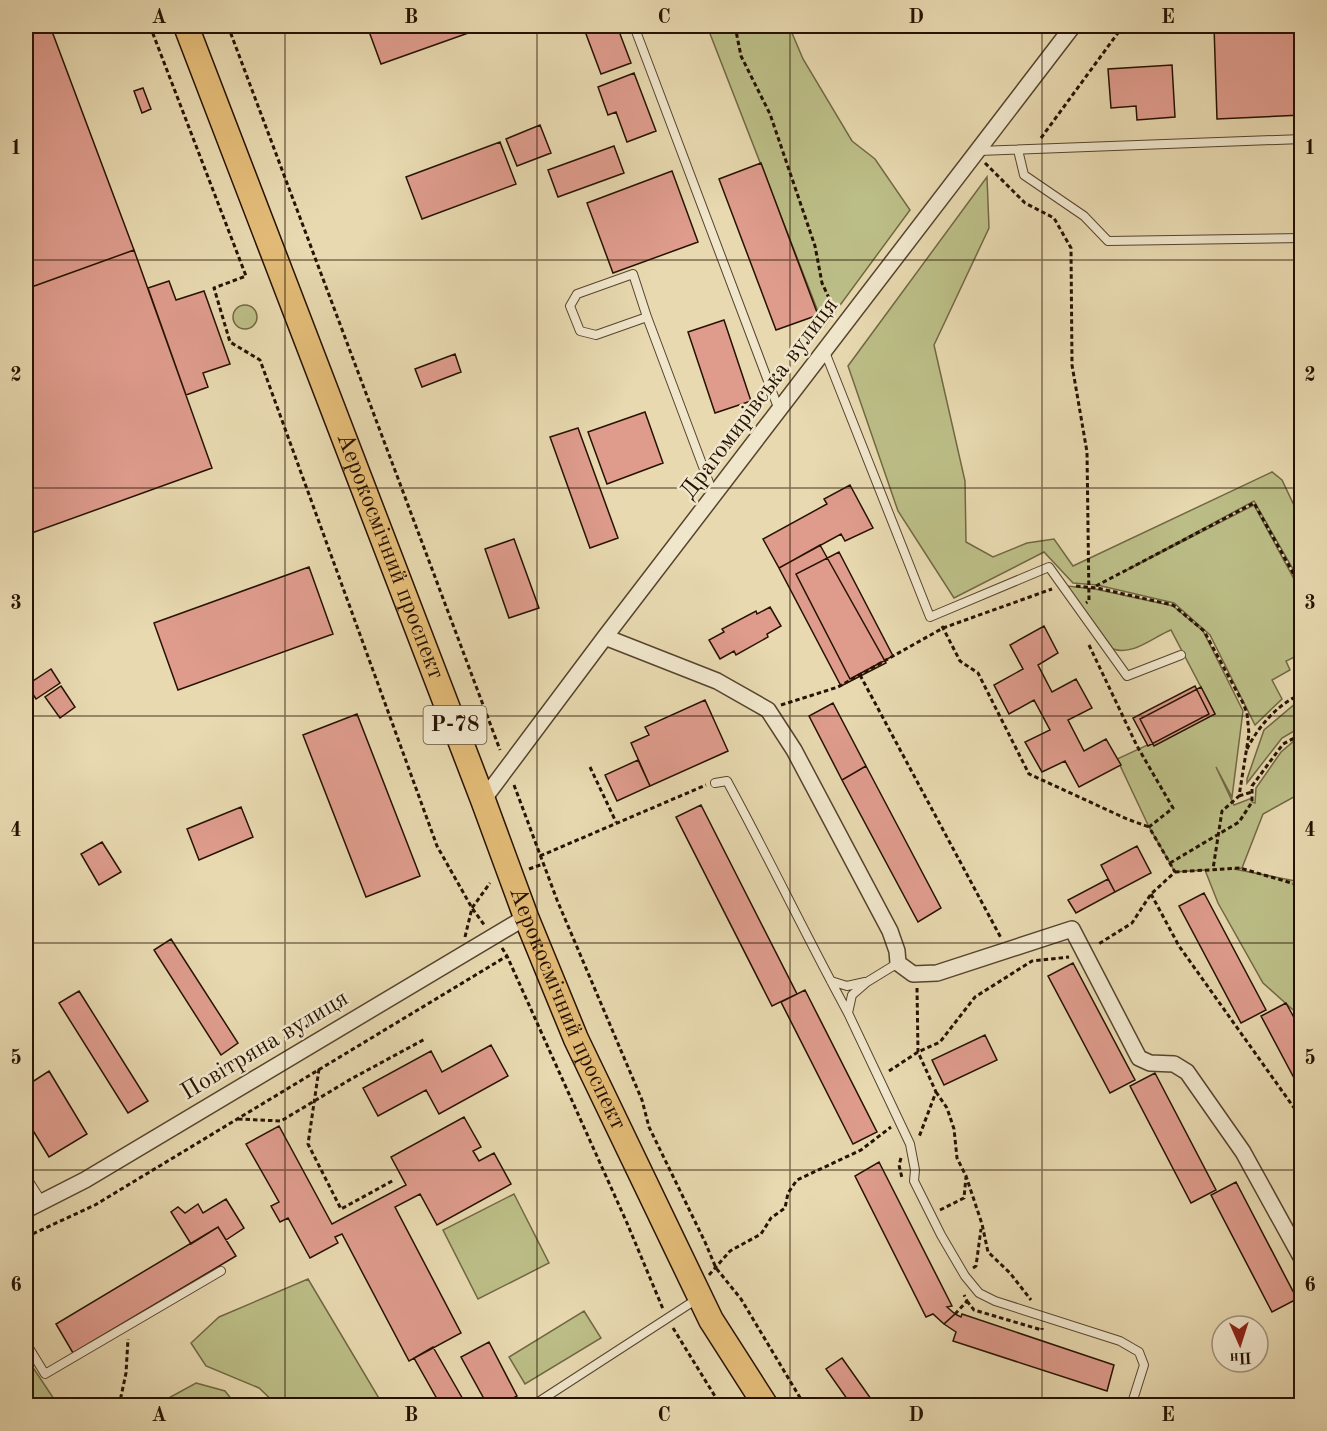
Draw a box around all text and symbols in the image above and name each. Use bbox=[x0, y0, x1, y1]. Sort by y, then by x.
text: A bbox=[151, 8, 167, 28]
text: B bbox=[404, 8, 418, 28]
text: C bbox=[657, 8, 671, 28]
text: D bbox=[908, 8, 924, 28]
text: E bbox=[1161, 8, 1175, 28]
text: 1 bbox=[10, 139, 22, 159]
text: 1 bbox=[1304, 139, 1316, 159]
street label: Драгомирівська вулиця bbox=[677, 294, 843, 504]
text: 2 bbox=[10, 366, 22, 386]
text: 2 bbox=[1304, 366, 1316, 386]
street label: Аерокосмічний проспект bbox=[331, 430, 448, 683]
text: 3 bbox=[10, 594, 22, 614]
text: 3 bbox=[1304, 594, 1316, 614]
road number: Р-78 bbox=[424, 706, 486, 744]
text: 4 bbox=[10, 821, 22, 841]
text: 4 bbox=[1304, 821, 1316, 841]
street label: Аерокосмічний проспект bbox=[504, 884, 630, 1134]
street label: Повітряна вулиця bbox=[177, 987, 353, 1105]
text: 5 bbox=[10, 1048, 22, 1069]
text: 5 bbox=[1304, 1048, 1316, 1069]
text: 6 bbox=[10, 1276, 22, 1296]
text: 6 bbox=[1304, 1276, 1316, 1296]
north arrow bbox=[1210, 1314, 1270, 1374]
text: Пн bbox=[1229, 1348, 1252, 1366]
text: A bbox=[151, 1406, 167, 1426]
text: B bbox=[404, 1406, 418, 1426]
text: C bbox=[657, 1406, 671, 1426]
text: D bbox=[908, 1406, 924, 1426]
text: E bbox=[1161, 1406, 1175, 1426]

